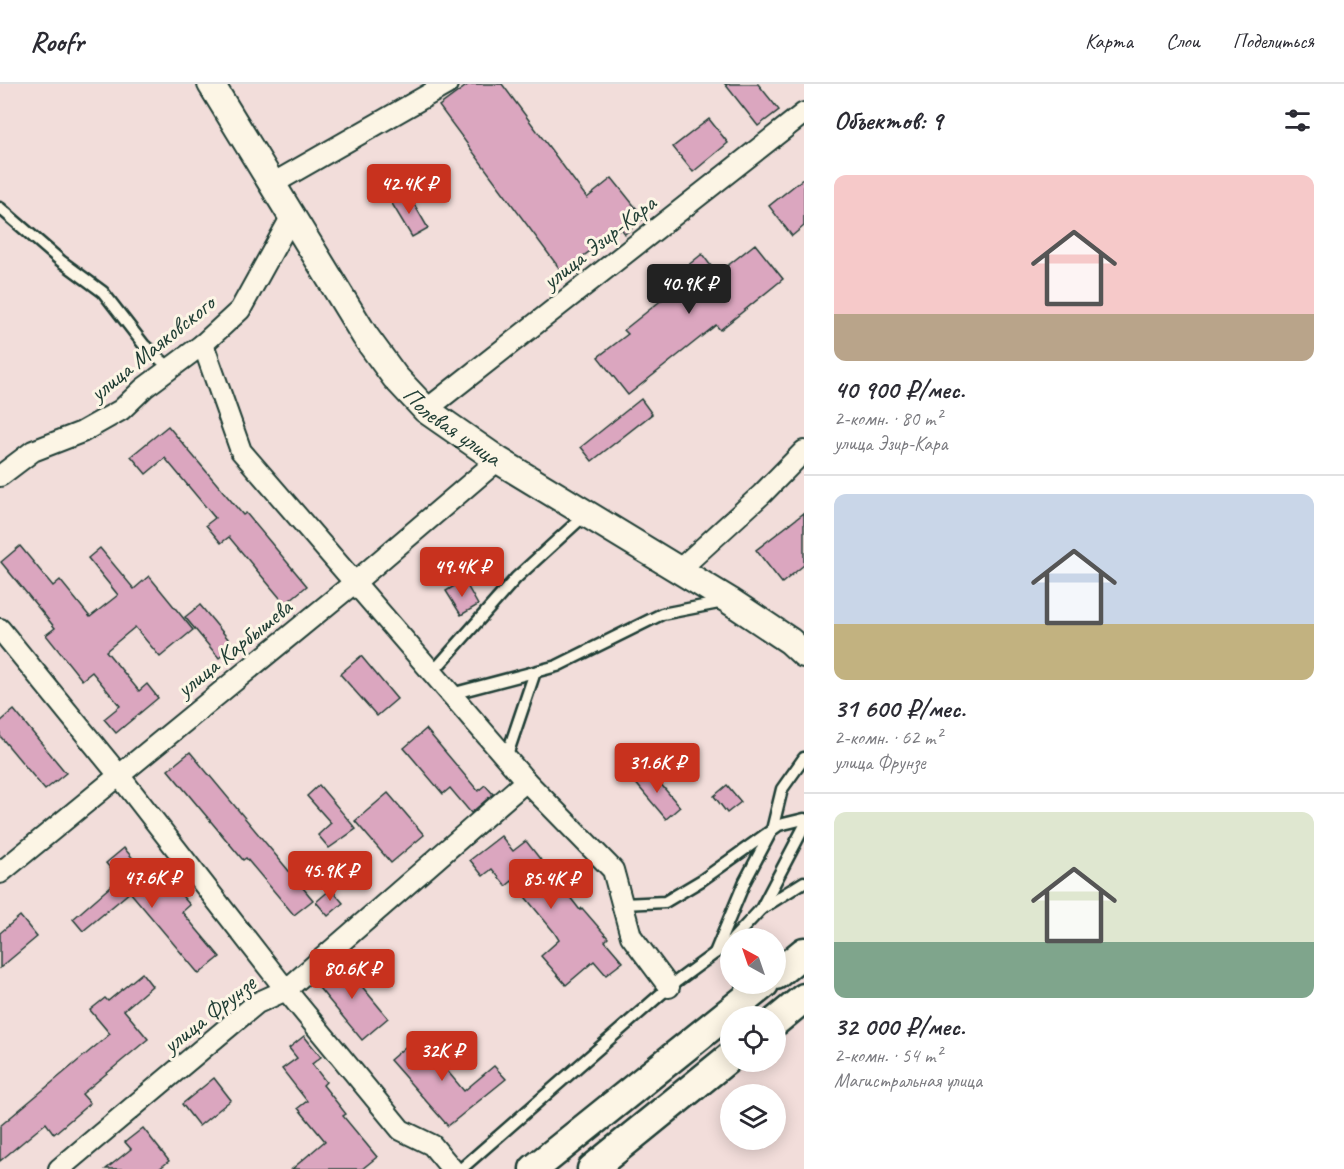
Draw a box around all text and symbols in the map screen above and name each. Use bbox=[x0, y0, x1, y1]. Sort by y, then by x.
text: Roofr bbox=[30, 24, 84, 59]
text: Карта bbox=[1085, 28, 1133, 54]
text: Слои bbox=[1166, 28, 1200, 54]
text: Поделиться bbox=[1233, 28, 1314, 54]
text: Объектов: 9 bbox=[834, 104, 942, 137]
icon: filters bbox=[1281, 104, 1314, 137]
pin: 42.4K ₽ bbox=[354, 164, 464, 215]
text: 42.4K ₽ bbox=[381, 171, 437, 196]
street label: улица Эзир-Кара bbox=[535, 187, 663, 297]
icon: home bbox=[1020, 214, 1128, 322]
pin: 40.9K ₽ bbox=[634, 264, 744, 315]
text: 40.9K ₽ bbox=[661, 271, 717, 296]
street label: улица Маяковского bbox=[82, 287, 223, 409]
text: 40 900 ₽/мес. bbox=[834, 373, 965, 406]
street label: Полевая улица bbox=[397, 380, 508, 473]
text: 2-комн. · 80 m² bbox=[834, 406, 942, 431]
text: улица Эзир-Кара bbox=[834, 431, 948, 456]
icon: home bbox=[1020, 533, 1128, 641]
pin: 49.4K ₽ bbox=[407, 547, 517, 598]
text: 49.4K ₽ bbox=[434, 554, 490, 579]
street label: улица Карбышева bbox=[168, 591, 299, 705]
text: 31 600 ₽/мес. bbox=[834, 692, 965, 725]
text: 2-комн. · 62 m² bbox=[834, 725, 942, 750]
pin: 31.6K ₽ bbox=[602, 743, 712, 794]
text: 31.6K ₽ bbox=[629, 750, 685, 775]
text: улица Фрунзе bbox=[834, 750, 926, 775]
pin: 45.9K ₽ bbox=[275, 851, 385, 902]
icon: home bbox=[1020, 851, 1128, 959]
pin: 47.6K ₽ bbox=[97, 858, 207, 909]
text: 45.9K ₽ bbox=[302, 858, 358, 883]
pin: 85.4K ₽ bbox=[496, 859, 606, 910]
text: 47.6K ₽ bbox=[124, 865, 180, 890]
text: 85.4K ₽ bbox=[523, 866, 579, 891]
north arrow bbox=[720, 928, 786, 994]
map controls bbox=[720, 928, 786, 1150]
pin: 80.6K ₽ bbox=[297, 949, 407, 1000]
text: 80.6K ₽ bbox=[324, 956, 380, 981]
street label: улица Фрунзе bbox=[155, 967, 263, 1061]
button: locate bbox=[720, 1006, 786, 1072]
text: 32 000 ₽/мес. bbox=[834, 1010, 965, 1043]
pin: 32K ₽ bbox=[400, 1031, 484, 1082]
text: 32K ₽ bbox=[420, 1038, 464, 1063]
text: 2-комн. · 54 m² bbox=[834, 1043, 942, 1068]
text: Магистральная улица bbox=[834, 1068, 982, 1093]
button: layers bbox=[720, 1084, 786, 1150]

